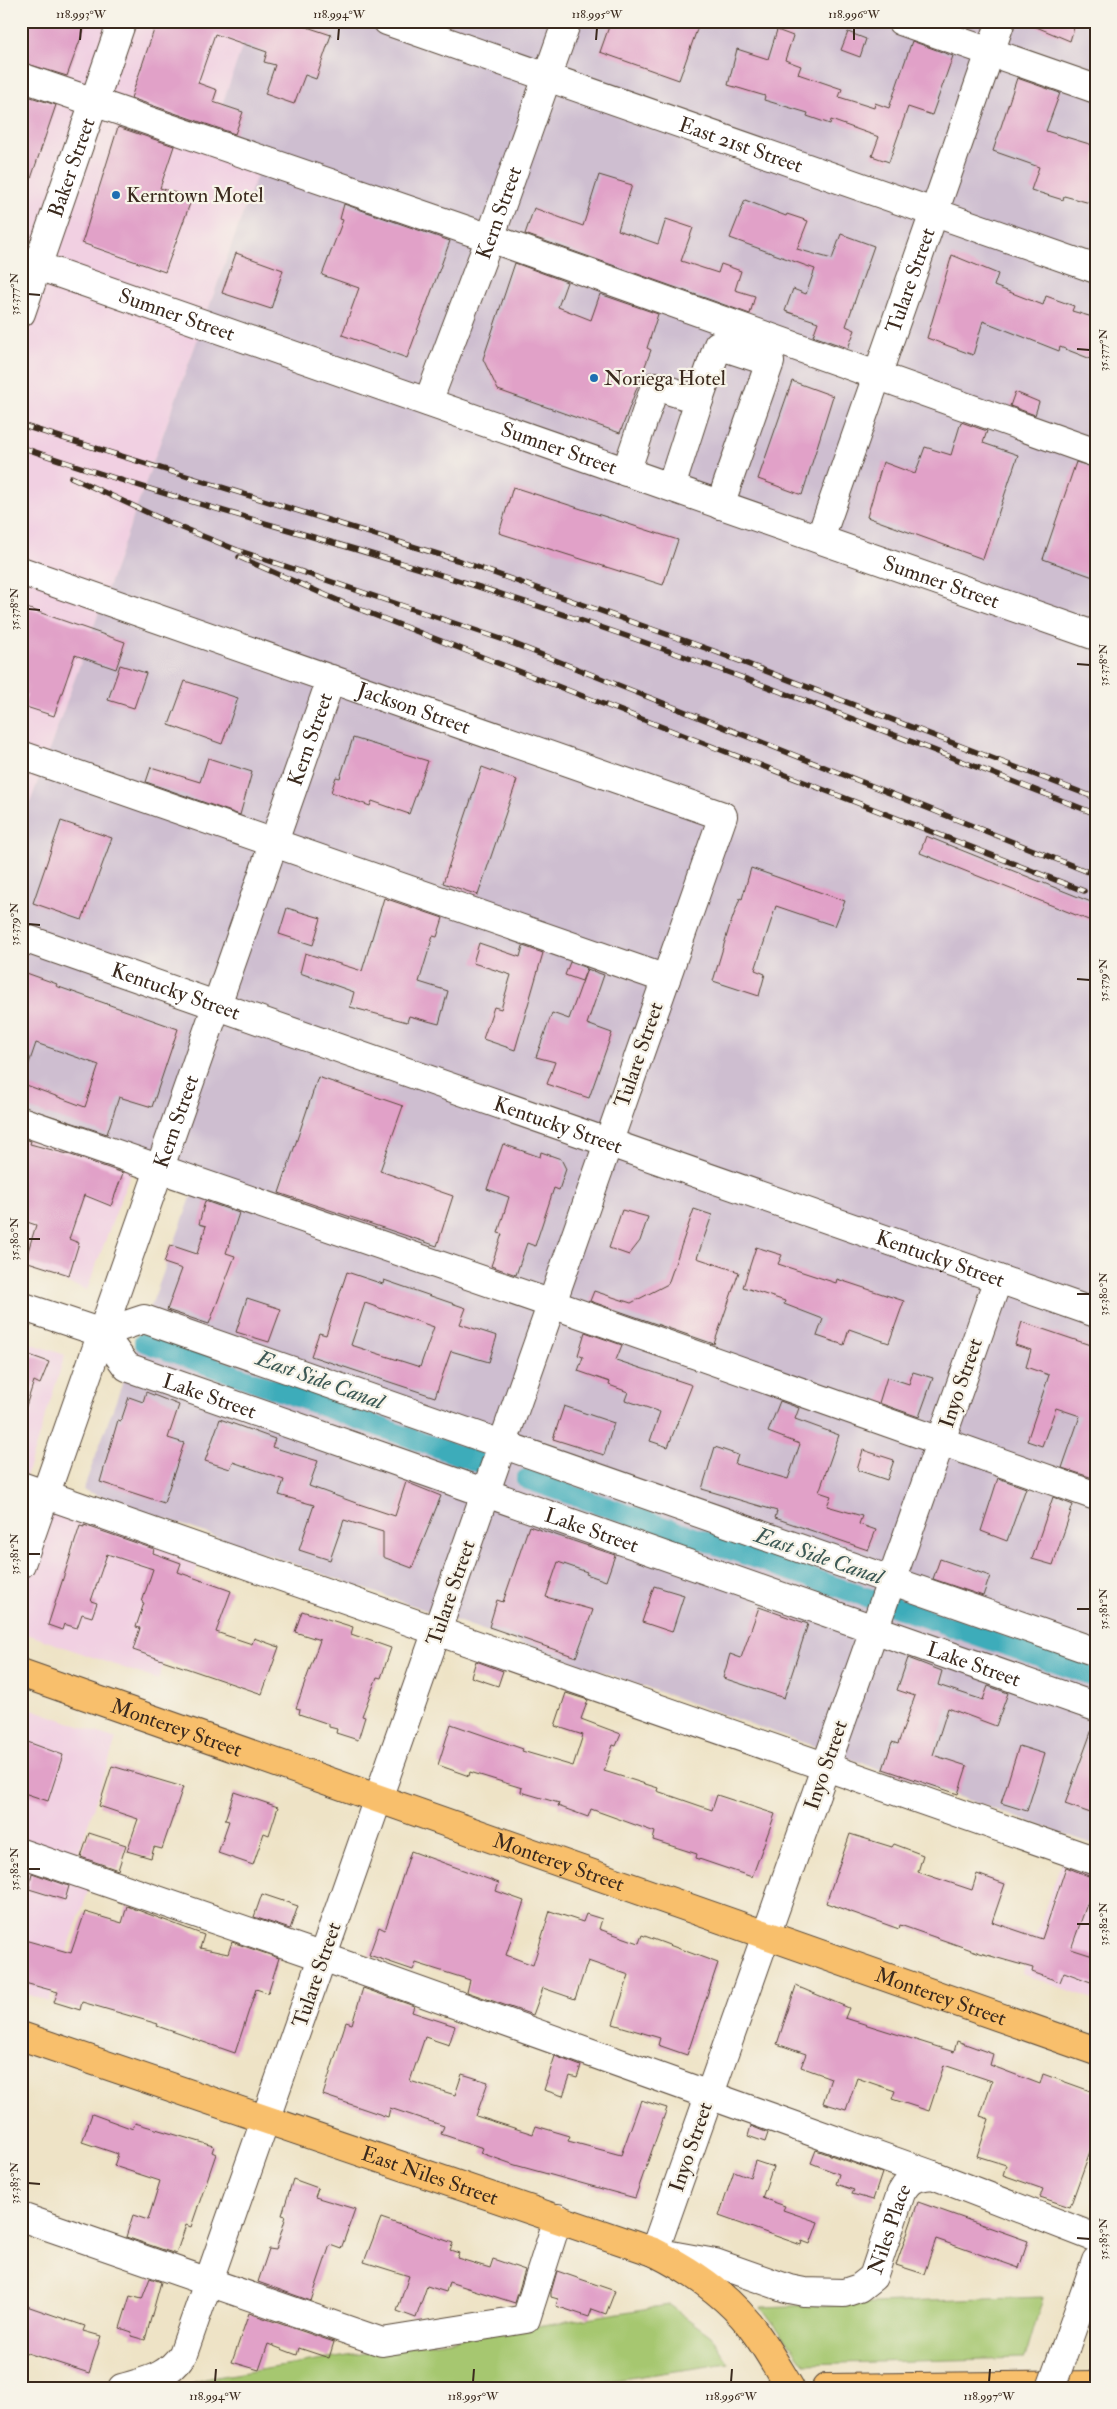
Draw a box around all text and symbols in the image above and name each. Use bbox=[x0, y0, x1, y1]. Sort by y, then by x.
text: 118.993°W bbox=[56, 7, 107, 22]
text: 118.994°W bbox=[313, 7, 366, 22]
text: 118.995°W bbox=[572, 7, 623, 22]
text: 118.996°W bbox=[828, 7, 880, 22]
street label: East 21st Street bbox=[675, 111, 807, 179]
street label: Baker Street bbox=[42, 114, 101, 221]
street label: Kern Street bbox=[470, 163, 528, 263]
place label: Kerntown Motel bbox=[126, 182, 264, 209]
marker: Kerntown Motel bbox=[110, 189, 122, 201]
street label: Tulare Street bbox=[880, 224, 941, 337]
text: 35.377°N bbox=[7, 272, 22, 315]
street label: Sumner Street bbox=[115, 282, 239, 347]
text: 35.377°N bbox=[1096, 328, 1111, 371]
place label: Noriega Hotel bbox=[604, 365, 727, 392]
marker: Noriega Hotel bbox=[588, 372, 600, 384]
street label: Sumner Street bbox=[497, 415, 621, 481]
street label: Sumner Street bbox=[880, 549, 1003, 615]
text: 35.378°N bbox=[7, 587, 22, 630]
text: 35.378°N bbox=[1096, 643, 1111, 686]
street label: Jackson Street bbox=[353, 676, 474, 740]
street label: Kern Street bbox=[281, 689, 339, 789]
text: 35.379°N bbox=[7, 902, 22, 946]
street label: Kentucky Street bbox=[108, 956, 244, 1026]
text: 35.379°N bbox=[1096, 958, 1111, 1002]
street label: Tulare Street bbox=[608, 998, 670, 1111]
street label: Kern Street bbox=[147, 1071, 205, 1172]
street label: Kentucky Street bbox=[490, 1090, 626, 1160]
text: 35.380°N bbox=[7, 1217, 22, 1261]
street label: Kentucky Street bbox=[872, 1224, 1008, 1294]
text: 35.380°N bbox=[1096, 1272, 1111, 1316]
street label: Inyo Street bbox=[933, 1334, 989, 1432]
water label: East Side Canal bbox=[251, 1343, 389, 1417]
street label: Lake Street bbox=[159, 1367, 260, 1425]
street label: Lake Street bbox=[541, 1501, 642, 1559]
water label: East Side Canal bbox=[749, 1520, 888, 1592]
text: 35.381°N bbox=[7, 1533, 22, 1575]
street label: Tulare Street bbox=[420, 1536, 482, 1649]
text: 35.381°N bbox=[1096, 1588, 1111, 1630]
street label: Lake Street bbox=[923, 1635, 1024, 1693]
street label: Monterey Street bbox=[107, 1692, 246, 1763]
street label: Inyo Street bbox=[798, 1716, 854, 1814]
street label: Monterey Street bbox=[490, 1827, 628, 1898]
text: 35.382°N bbox=[7, 1847, 22, 1891]
text: 35.382°N bbox=[1096, 1902, 1111, 1946]
street label: Tulare Street bbox=[286, 1918, 348, 2031]
street label: Monterey Street bbox=[872, 1961, 1010, 2032]
street label: Inyo Street bbox=[663, 2098, 719, 2196]
street label: East Niles Street bbox=[358, 2140, 502, 2211]
text: 35.383°N bbox=[7, 2162, 22, 2204]
street label: Niles Place bbox=[861, 2178, 917, 2278]
text: 35.383°N bbox=[1096, 2218, 1111, 2260]
text: 118.994°W bbox=[189, 2389, 242, 2404]
text: 118.995°W bbox=[448, 2389, 499, 2404]
text: 118.996°W bbox=[705, 2389, 757, 2404]
text: 118.997°W bbox=[964, 2389, 1015, 2404]

